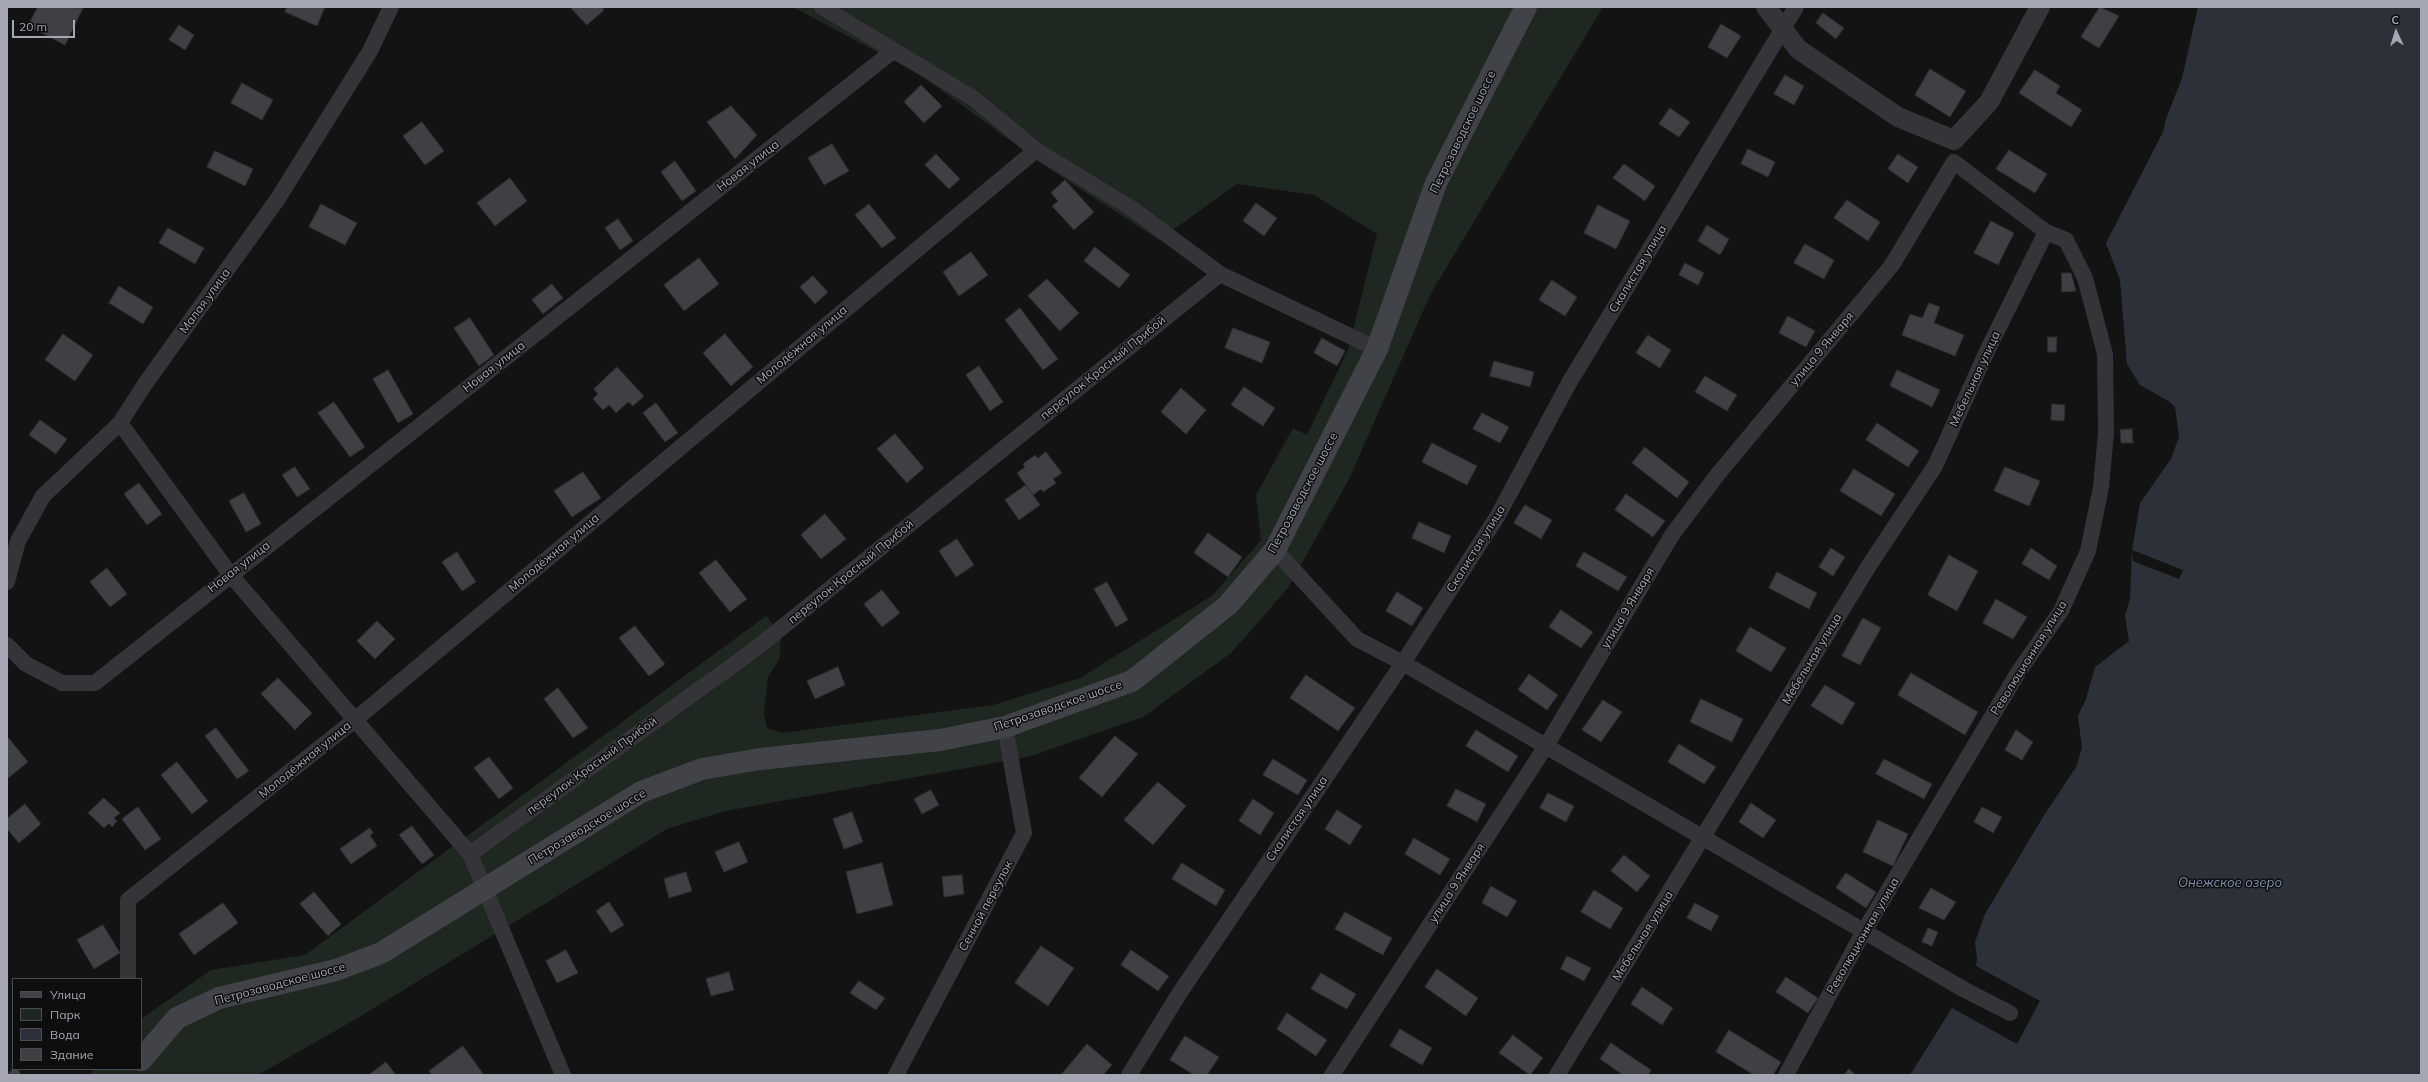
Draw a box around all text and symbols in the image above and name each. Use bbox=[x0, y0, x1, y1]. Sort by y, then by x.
scale bar bbox=[14, 12, 77, 38]
north arrow bbox=[2376, 12, 2416, 52]
text: С bbox=[2391, 13, 2399, 27]
text: 20 m bbox=[19, 19, 47, 34]
street label: Петрозаводское шоссе bbox=[1427, 68, 1499, 196]
street label: Новая улица bbox=[714, 137, 782, 195]
street label: Скалистая улица bbox=[1606, 223, 1670, 315]
street label: Малая улица bbox=[177, 266, 233, 336]
street label: Молодёжная улица bbox=[754, 303, 850, 387]
street label: улица 9 Января bbox=[1787, 309, 1857, 389]
street label: переулок Красный Прибой bbox=[1037, 313, 1169, 423]
street label: Мебельная улица bbox=[1947, 329, 2003, 429]
street label: Новая улица bbox=[460, 338, 528, 396]
street label: Петрозаводское шоссе bbox=[1265, 430, 1341, 556]
street label: Скалистая улица bbox=[1443, 503, 1509, 595]
street label: Молодёжная улица bbox=[506, 511, 602, 595]
street label: переулок Красный Прибой bbox=[785, 517, 917, 627]
street label: Новая улица bbox=[205, 538, 273, 596]
street label: улица 9 Января bbox=[1598, 565, 1658, 651]
street label: Революционная улица bbox=[1988, 598, 2070, 718]
street label: Мебельная улица bbox=[1779, 611, 1845, 707]
street label: Петрозаводское шоссе bbox=[992, 677, 1124, 735]
street label: переулок Красный Прибой bbox=[524, 714, 660, 818]
street label: Молодёжная улица bbox=[256, 719, 354, 801]
street label: Скалистая улица bbox=[1263, 774, 1331, 864]
street label: Петрозаводское шоссе bbox=[526, 786, 648, 868]
street label: улица 9 Января bbox=[1426, 841, 1488, 925]
street label: Сенной переулок bbox=[956, 858, 1016, 954]
street label: Революционная улица bbox=[1824, 875, 1902, 997]
water label: Онежское озеро bbox=[2178, 875, 2282, 891]
street label: Мебельная улица bbox=[1609, 888, 1677, 984]
street label: Петрозаводское шоссе bbox=[213, 960, 347, 1008]
legend bbox=[12, 978, 142, 1070]
text: Улица bbox=[50, 987, 86, 1002]
text: Парк bbox=[50, 1007, 80, 1022]
text: Вода bbox=[50, 1027, 80, 1042]
text: Здание bbox=[50, 1047, 93, 1062]

